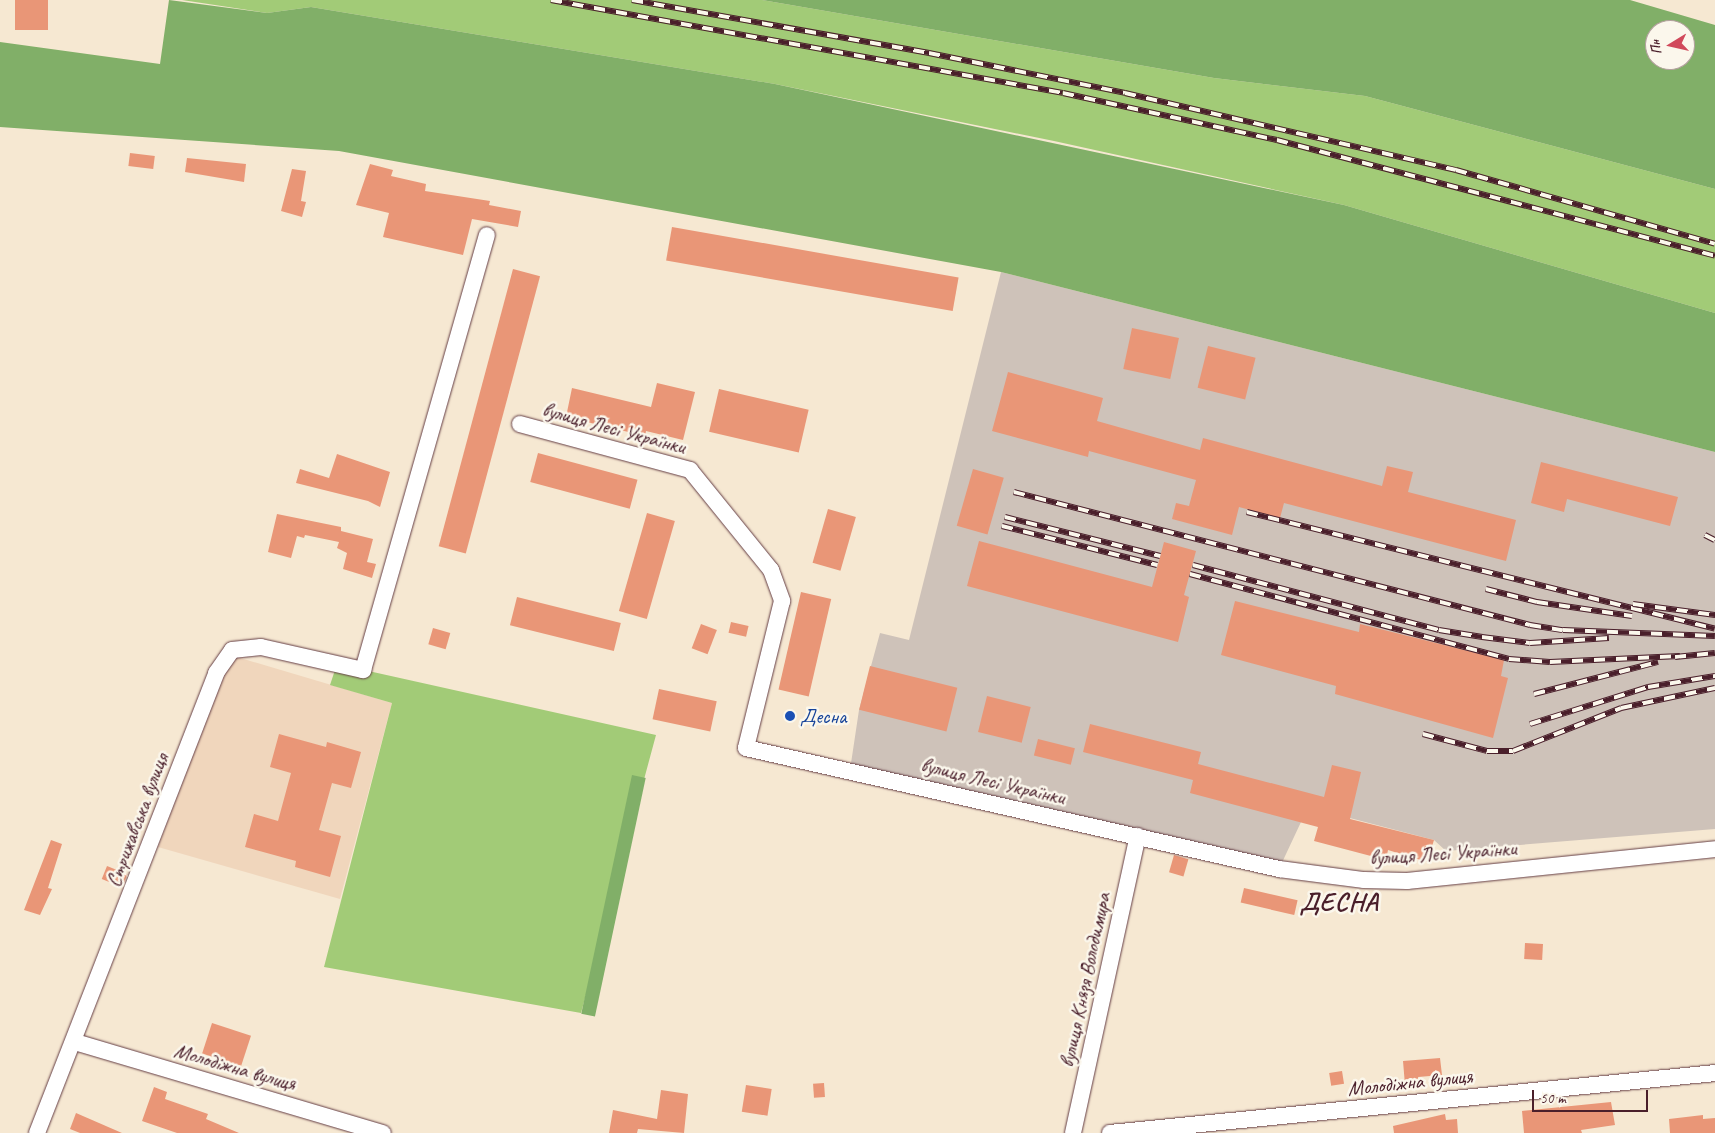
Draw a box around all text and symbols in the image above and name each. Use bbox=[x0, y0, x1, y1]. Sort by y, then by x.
north arrow bbox=[1645, 20, 1695, 70]
text: Пн bbox=[1646, 39, 1665, 56]
street label: вулиця Лесі Українки bbox=[540, 397, 688, 459]
place label: Десна bbox=[800, 703, 846, 729]
marker: Десна bbox=[784, 710, 796, 722]
street label: Стрижавська вулиця bbox=[100, 750, 174, 890]
street label: вулиця Лесі Українки bbox=[918, 752, 1068, 810]
street label: вулиця Лесі Українки bbox=[1369, 835, 1517, 871]
district label: ДЕСНА bbox=[1296, 886, 1382, 918]
street label: вулиця Князя Володимира bbox=[1054, 891, 1116, 1069]
street label: Молодіжна вулиця bbox=[171, 1038, 299, 1096]
street label: Молодіжна вулиця bbox=[1346, 1063, 1474, 1101]
scale bar bbox=[1535, 1080, 1651, 1112]
text: 50 m bbox=[1540, 1089, 1566, 1108]

